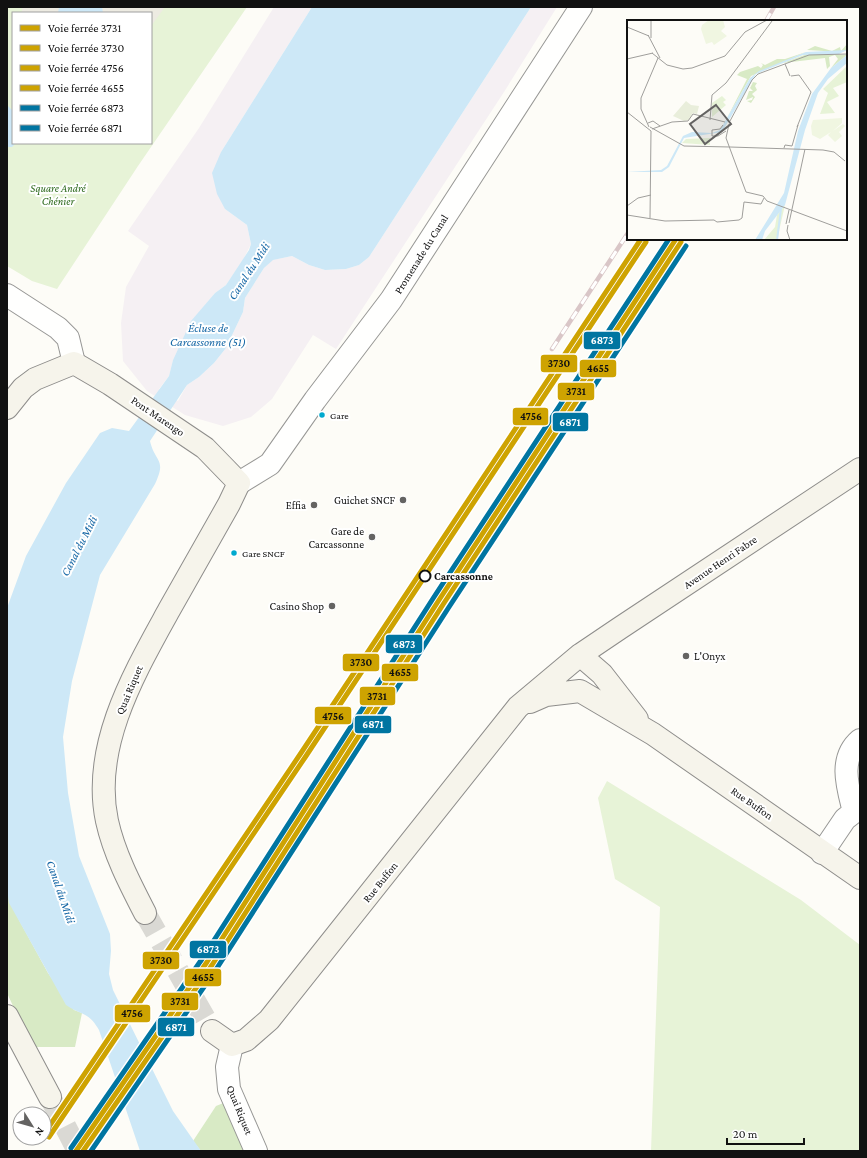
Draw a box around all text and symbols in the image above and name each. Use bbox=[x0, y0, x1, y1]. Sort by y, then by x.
legend bbox=[12, 12, 152, 144]
inset map bbox=[627, 20, 847, 240]
text: Voie ferrée 3731 bbox=[48, 21, 121, 35]
text: Voie ferrée 3730 bbox=[48, 41, 124, 55]
text: Voie ferrée 4756 bbox=[48, 61, 124, 75]
text: Voie ferrée 4655 bbox=[48, 81, 124, 95]
text: Voie ferrée 6873 bbox=[48, 101, 124, 115]
text: Voie ferrée 6871 bbox=[48, 121, 122, 135]
park label: Square André Chénier bbox=[30, 182, 87, 207]
street label: Promenade du Canal bbox=[392, 212, 450, 296]
water label: Canal du Midi bbox=[225, 239, 273, 302]
water label: Écluse de Carcassonne (51) bbox=[170, 321, 246, 349]
line badge: 6873 bbox=[583, 331, 621, 350]
text: 6873 bbox=[591, 334, 613, 346]
line badge: 3730 bbox=[540, 354, 578, 373]
text: 3730 bbox=[548, 357, 571, 369]
line badge: 4655 bbox=[579, 359, 617, 378]
text: 4655 bbox=[587, 362, 609, 374]
line badge: 3731 bbox=[557, 382, 595, 401]
text: 3731 bbox=[566, 385, 586, 397]
street label: Pont Marengo bbox=[128, 394, 187, 439]
line badge: 4756 bbox=[512, 407, 549, 426]
marker: Gare bbox=[317, 410, 327, 420]
place label: Gare bbox=[330, 410, 349, 421]
text: 4756 bbox=[520, 410, 542, 422]
line badge: 6871 bbox=[552, 412, 589, 432]
text: 6871 bbox=[559, 416, 581, 428]
place label: Guichet SNCF bbox=[334, 494, 396, 506]
marker: Guichet SNCF bbox=[398, 495, 408, 505]
place label: Effia bbox=[286, 499, 306, 511]
marker: Effia bbox=[309, 500, 319, 510]
water label: Canal du Midi bbox=[58, 513, 100, 578]
place label: Gare de Carcassonne bbox=[308, 525, 364, 550]
marker: Gare de Carcassonne bbox=[367, 532, 377, 542]
street label: Avenue Henri Fabre bbox=[681, 533, 759, 591]
marker: Gare SNCF bbox=[229, 548, 239, 558]
place label: Gare SNCF bbox=[242, 548, 285, 559]
marker: Carcassonne bbox=[418, 569, 432, 583]
place label: Carcassonne bbox=[434, 570, 493, 582]
place label: Casino Shop bbox=[270, 600, 324, 613]
marker: Casino Shop bbox=[327, 601, 337, 611]
line badge: 6873 bbox=[385, 634, 423, 654]
text: 6873 bbox=[393, 638, 415, 650]
place label: L'Onyx bbox=[694, 650, 725, 663]
marker: L'Onyx bbox=[681, 651, 691, 661]
line badge: 3730 bbox=[342, 653, 380, 672]
text: 3730 bbox=[350, 656, 373, 668]
street label: Quai Riquet bbox=[113, 663, 146, 717]
line badge: 4655 bbox=[381, 663, 419, 682]
text: 4655 bbox=[389, 666, 411, 678]
line badge: 3731 bbox=[359, 686, 396, 706]
text: 3731 bbox=[367, 690, 387, 702]
line badge: 4756 bbox=[314, 706, 352, 725]
text: 4756 bbox=[322, 710, 344, 722]
line badge: 6871 bbox=[354, 715, 392, 734]
text: 6871 bbox=[362, 718, 384, 730]
street label: Rue Buffon bbox=[729, 784, 775, 822]
water label: Canal du Midi bbox=[44, 859, 79, 926]
street label: Rue Buffon bbox=[360, 859, 400, 905]
line badge: 6873 bbox=[189, 940, 227, 959]
text: 6873 bbox=[197, 943, 219, 955]
line badge: 3730 bbox=[142, 951, 180, 970]
text: 3730 bbox=[150, 954, 173, 966]
line badge: 4655 bbox=[184, 968, 222, 987]
text: 4655 bbox=[192, 971, 214, 983]
line badge: 3731 bbox=[161, 992, 199, 1011]
text: 3731 bbox=[170, 995, 190, 1007]
line badge: 4756 bbox=[114, 1004, 151, 1023]
text: 4756 bbox=[121, 1007, 143, 1019]
line badge: 6871 bbox=[157, 1017, 195, 1037]
text: 6871 bbox=[165, 1021, 187, 1033]
street label: Quai Riquet bbox=[224, 1084, 255, 1137]
north arrow bbox=[12, 1106, 52, 1146]
scale bar bbox=[727, 1120, 804, 1146]
text: N bbox=[33, 1125, 47, 1139]
text: 20 m bbox=[733, 1127, 758, 1141]

